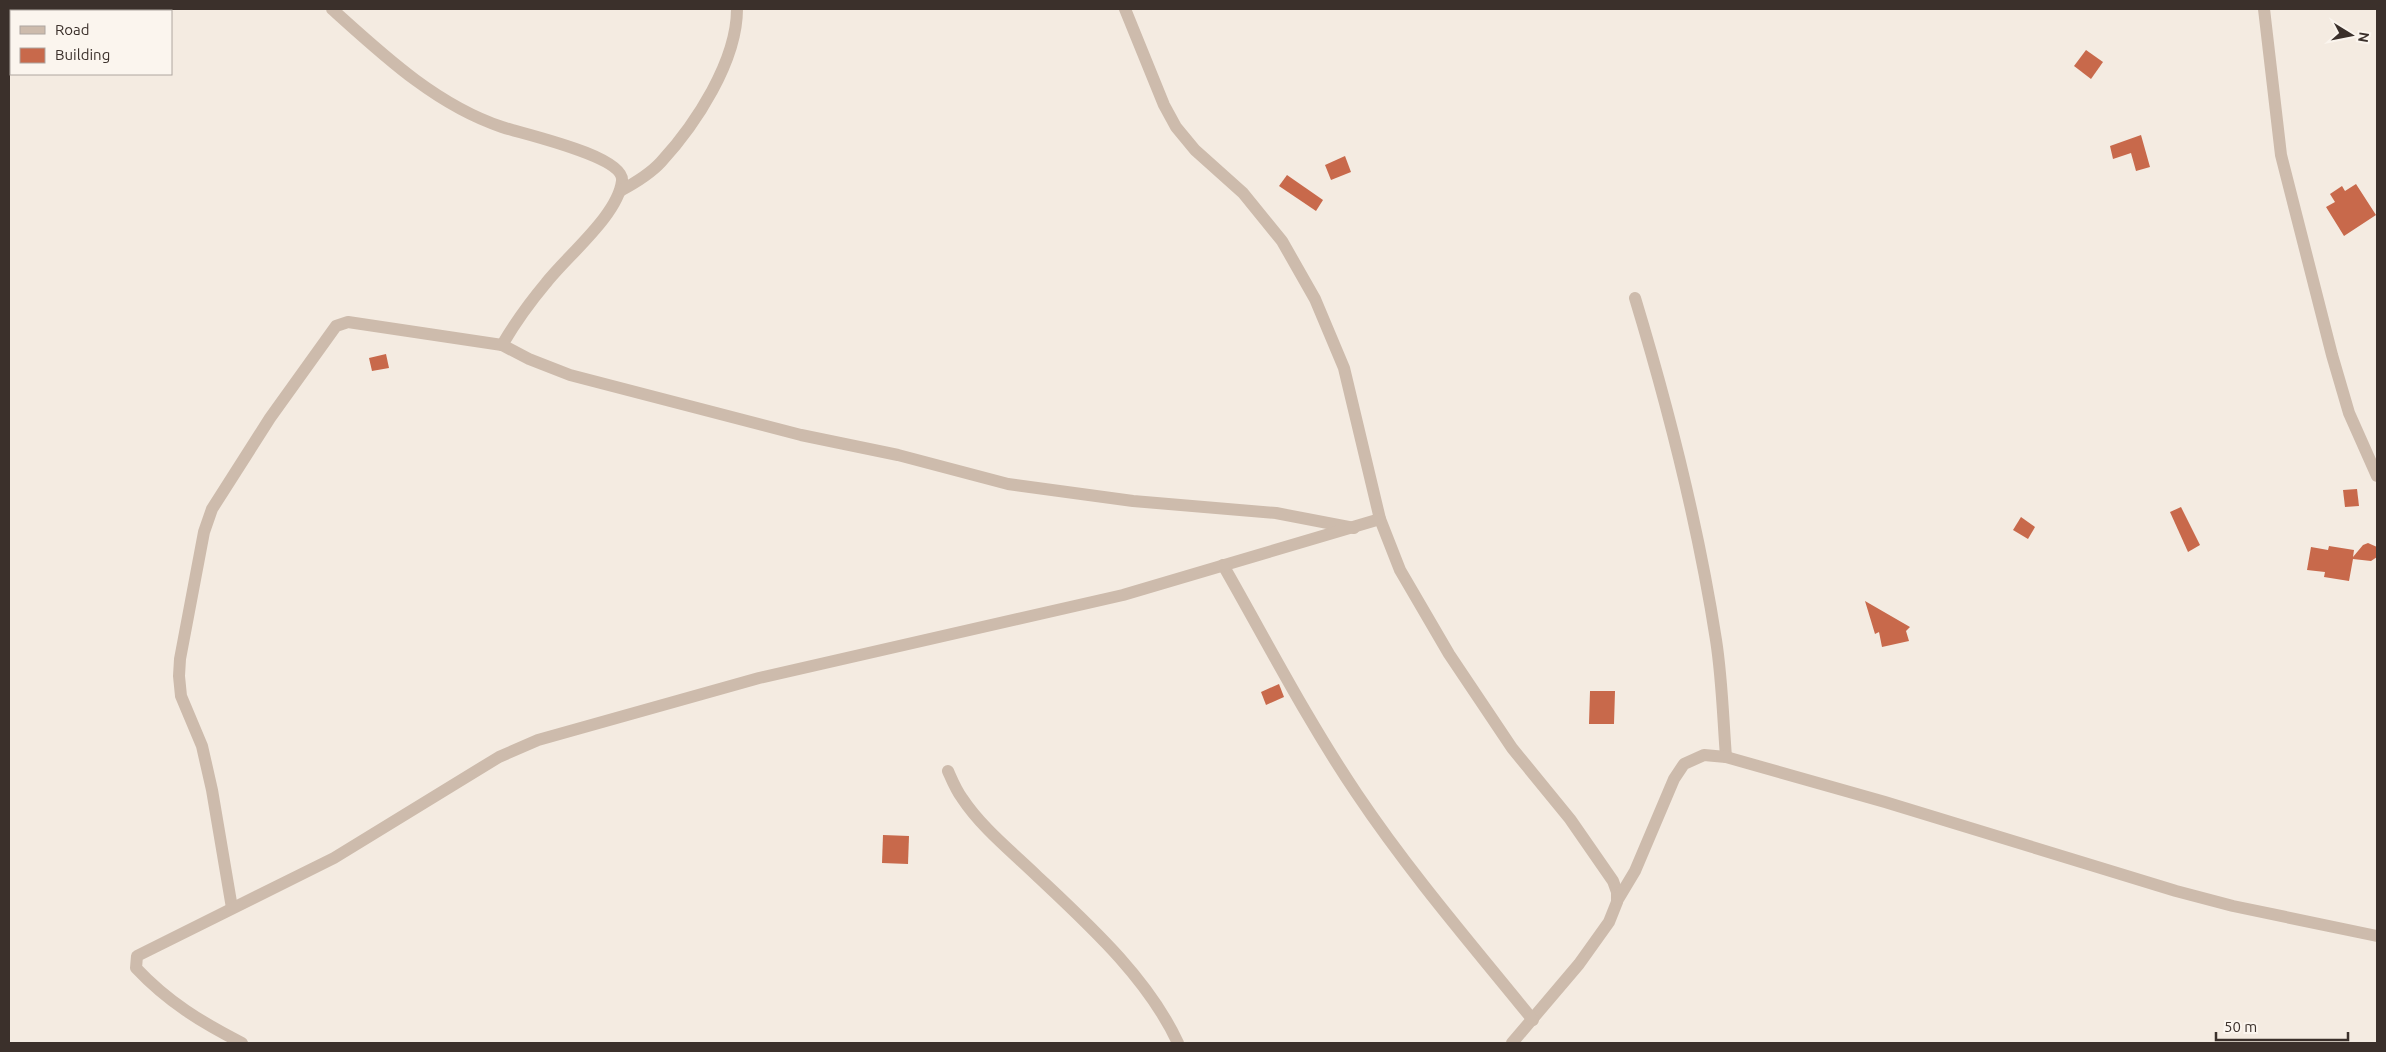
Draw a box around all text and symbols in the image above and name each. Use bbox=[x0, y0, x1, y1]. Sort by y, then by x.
legend bbox=[10, 10, 172, 75]
north arrow bbox=[2326, 10, 2376, 60]
text: Road bbox=[55, 21, 90, 38]
text: N bbox=[2355, 31, 2373, 44]
text: Building bbox=[55, 46, 110, 63]
scale bar bbox=[2216, 1010, 2348, 1042]
text: 50 m bbox=[2224, 1018, 2257, 1035]

